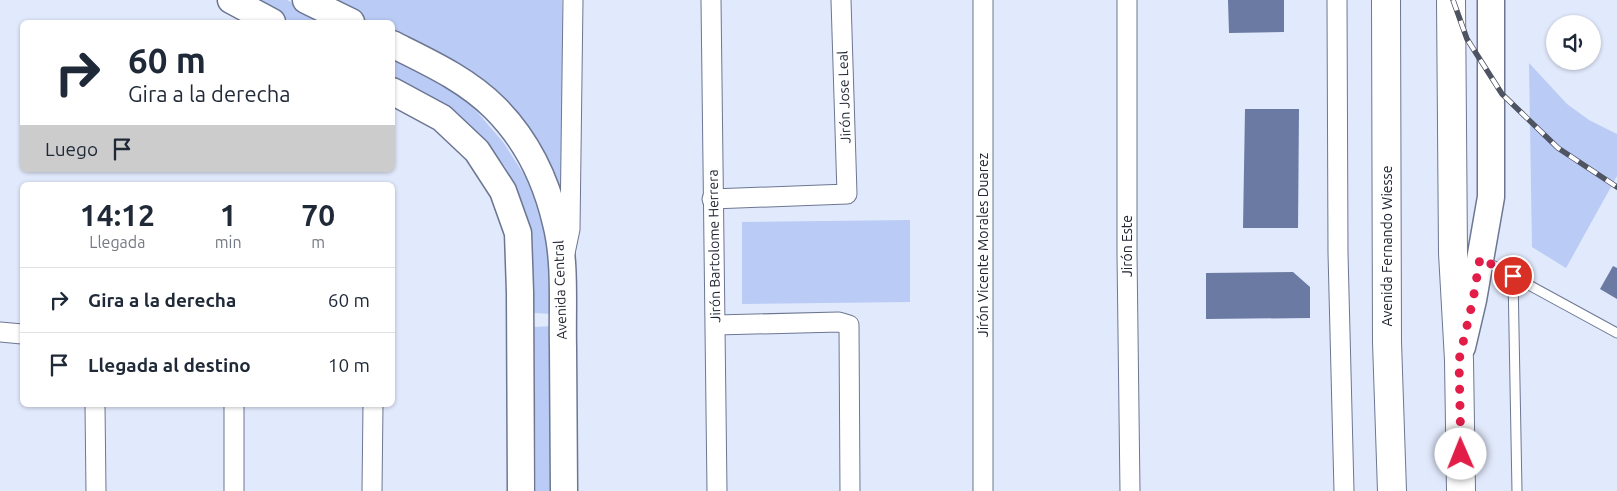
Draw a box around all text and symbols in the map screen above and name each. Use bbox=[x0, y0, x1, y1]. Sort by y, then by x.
map controls bbox=[1546, 15, 1601, 70]
button: sound bbox=[1546, 15, 1601, 70]
icon: right bbox=[45, 40, 110, 105]
text: 60 m bbox=[128, 40, 206, 80]
street label: Jirón Jose Leal bbox=[834, 50, 854, 144]
text: Gira a la derecha bbox=[128, 81, 291, 106]
icon: arrive bbox=[108, 135, 136, 163]
text: Luego bbox=[45, 138, 98, 160]
street label: Jirón Vicente Morales Duarez bbox=[975, 153, 991, 337]
street label: Avenida Fernando Wiesse bbox=[1379, 166, 1395, 326]
street label: Jirón Bartolome Herrera bbox=[705, 169, 723, 323]
text: 14:12 bbox=[80, 198, 155, 232]
text: 1 bbox=[220, 198, 237, 232]
text: 70 bbox=[301, 198, 335, 232]
street label: Jirón Este bbox=[1119, 215, 1135, 277]
text: Llegada bbox=[89, 233, 145, 251]
text: min bbox=[215, 233, 242, 251]
text: m bbox=[311, 233, 325, 251]
street label: Avenida Central bbox=[550, 240, 570, 340]
pin bbox=[1492, 255, 1534, 297]
icon: arrive bbox=[1499, 262, 1527, 290]
icon: right bbox=[45, 286, 73, 314]
text: Gira a la derecha bbox=[88, 289, 236, 311]
text: 60 m bbox=[328, 289, 370, 311]
icon: arrive bbox=[45, 351, 73, 379]
text: Llegada al destino bbox=[88, 354, 251, 376]
text: 10 m bbox=[328, 354, 370, 376]
position arrow bbox=[1434, 427, 1486, 479]

